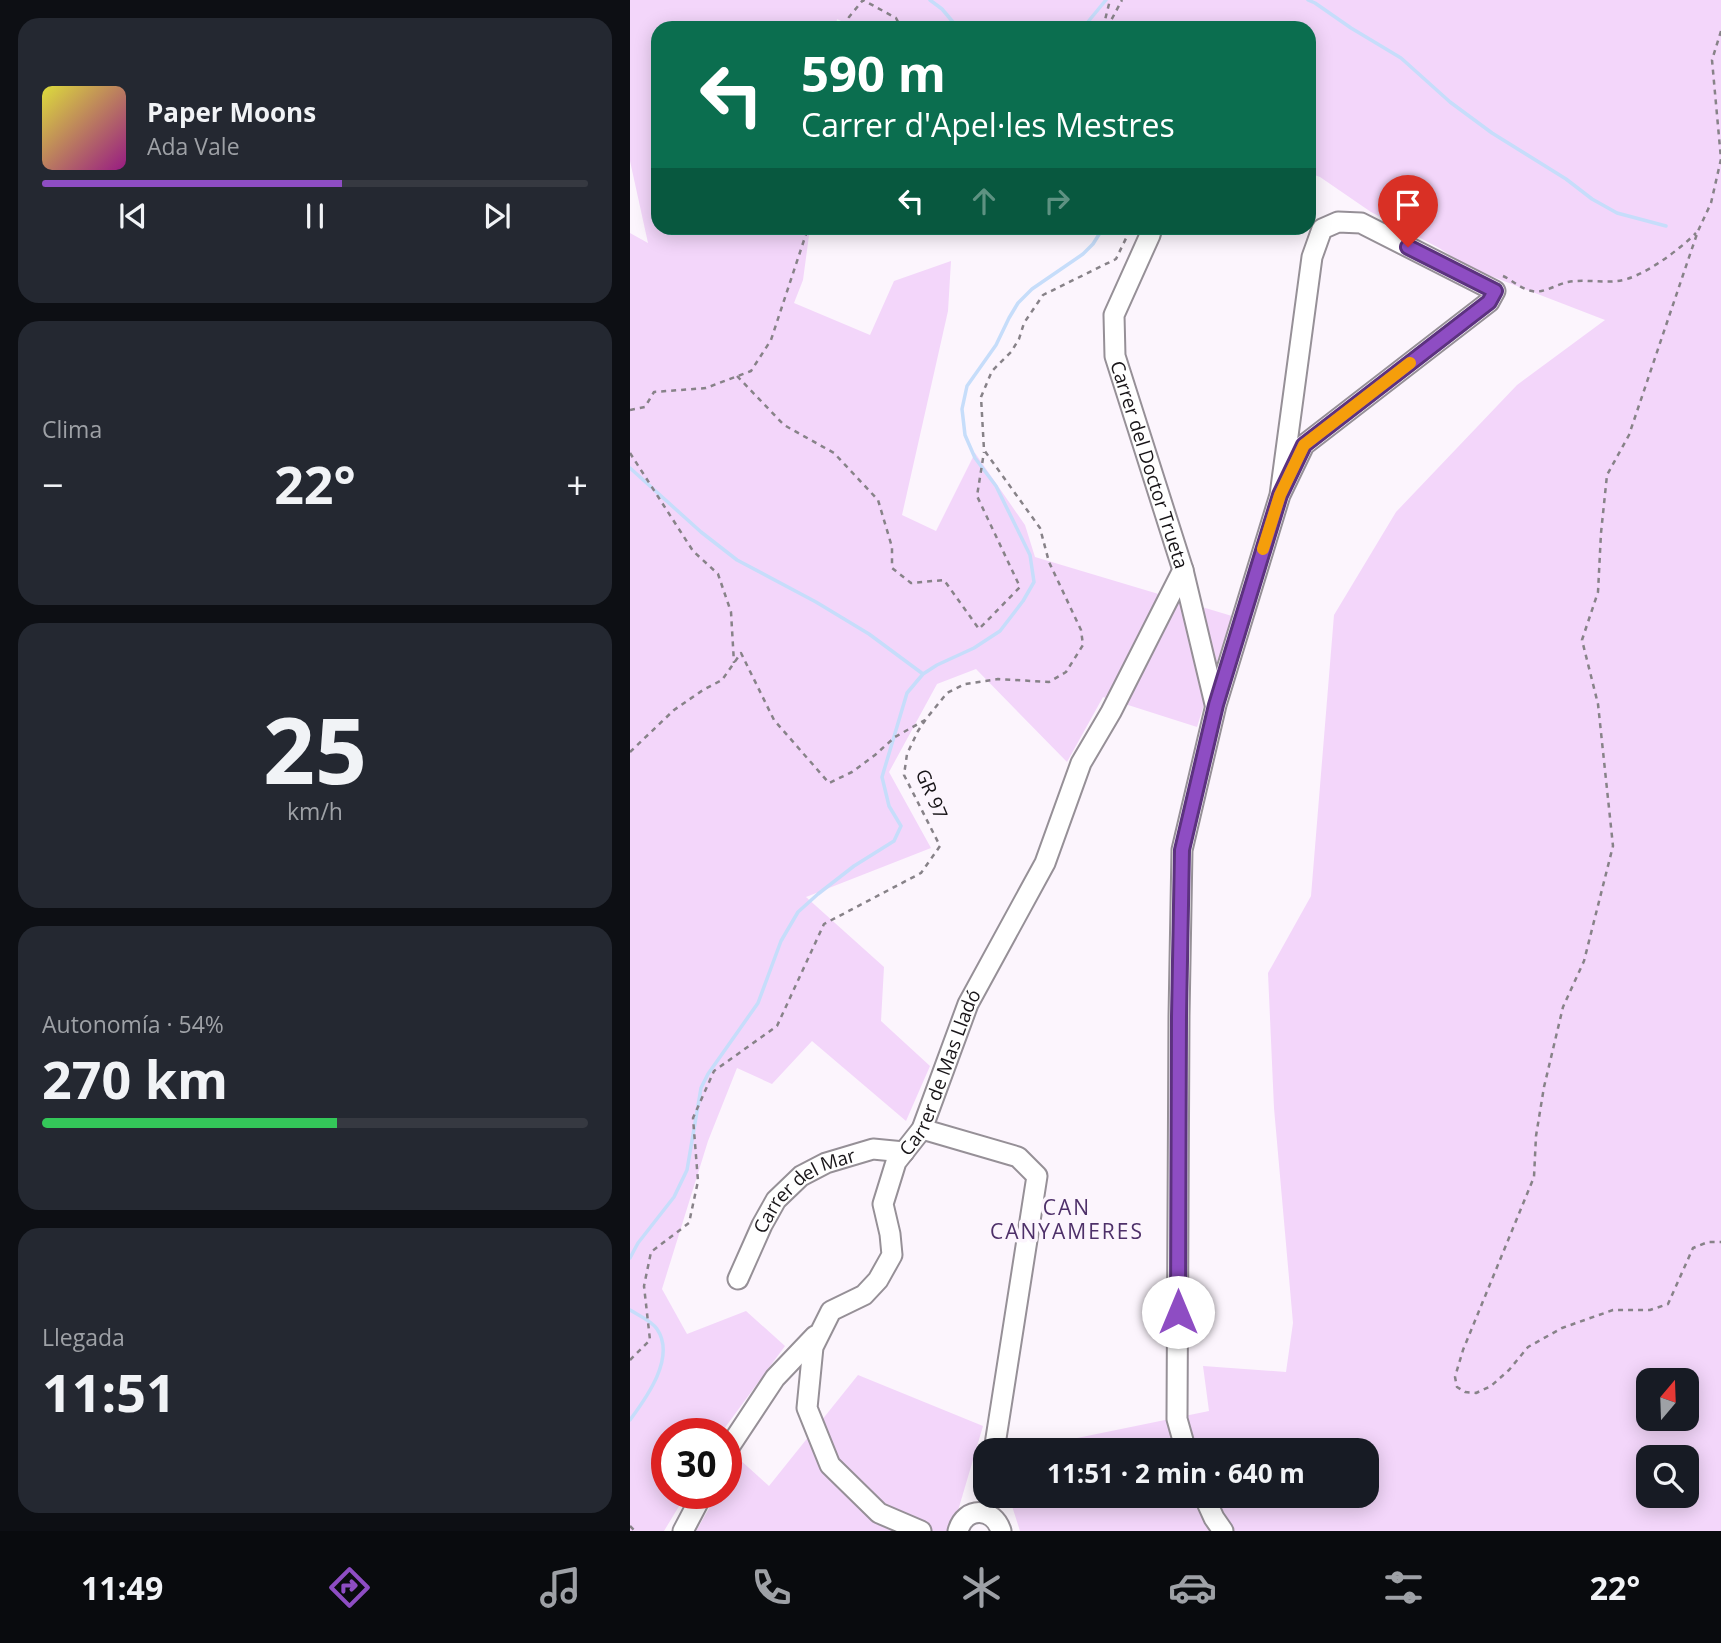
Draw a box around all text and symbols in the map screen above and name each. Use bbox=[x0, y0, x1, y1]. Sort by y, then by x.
text: 590 m bbox=[801, 40, 946, 106]
icon: left bbox=[686, 49, 777, 140]
text: Paper Moons bbox=[147, 94, 316, 130]
text: Carrer d'Apel·les Mestres bbox=[801, 103, 1175, 146]
text: Ada Vale bbox=[147, 130, 240, 162]
pin bbox=[1378, 175, 1438, 247]
icon: left bbox=[892, 182, 930, 220]
icon: ahead bbox=[965, 182, 1003, 220]
icon: right bbox=[1038, 182, 1076, 220]
icon: arrive bbox=[1389, 186, 1427, 224]
icon: previous bbox=[114, 197, 152, 235]
icon: pause bbox=[296, 197, 334, 235]
icon: next bbox=[478, 197, 516, 235]
street label: Carrer del Doctor Trueta bbox=[1104, 357, 1195, 572]
text: Clima bbox=[42, 413, 102, 445]
text: 22° bbox=[274, 448, 356, 519]
text: − bbox=[42, 458, 64, 510]
text: + bbox=[566, 458, 588, 510]
text: 25 bbox=[263, 687, 367, 811]
street label: GR 97 bbox=[910, 765, 954, 823]
text: km/h bbox=[287, 795, 343, 827]
street label: Carrer de Mas Lladó bbox=[893, 984, 987, 1161]
text: Autonomía · 54% bbox=[42, 1008, 224, 1040]
text: 270 km bbox=[42, 1043, 228, 1114]
street label: Carrer del Mar bbox=[747, 1142, 859, 1237]
district label: CAN CANYAMERES bbox=[990, 1193, 1144, 1245]
position arrow bbox=[1141, 1275, 1215, 1349]
text: Llegada bbox=[42, 1321, 125, 1353]
text: 11:51 bbox=[42, 1356, 176, 1427]
north arrow bbox=[1636, 1368, 1699, 1432]
map controls bbox=[1636, 1368, 1699, 1508]
speed limit sign: 30 bbox=[651, 1418, 742, 1509]
button: search bbox=[1636, 1445, 1699, 1508]
text: 11:51 · 2 min · 640 m bbox=[1047, 1455, 1305, 1491]
icon: directions bbox=[325, 1563, 374, 1612]
icon: music bbox=[536, 1563, 585, 1612]
icon: phone bbox=[747, 1563, 796, 1612]
icon: climate bbox=[957, 1563, 1006, 1612]
icon: car bbox=[1168, 1563, 1217, 1612]
icon: filters bbox=[1379, 1563, 1428, 1612]
text: 11:49 bbox=[81, 1566, 163, 1609]
text: 22° bbox=[1590, 1566, 1640, 1609]

